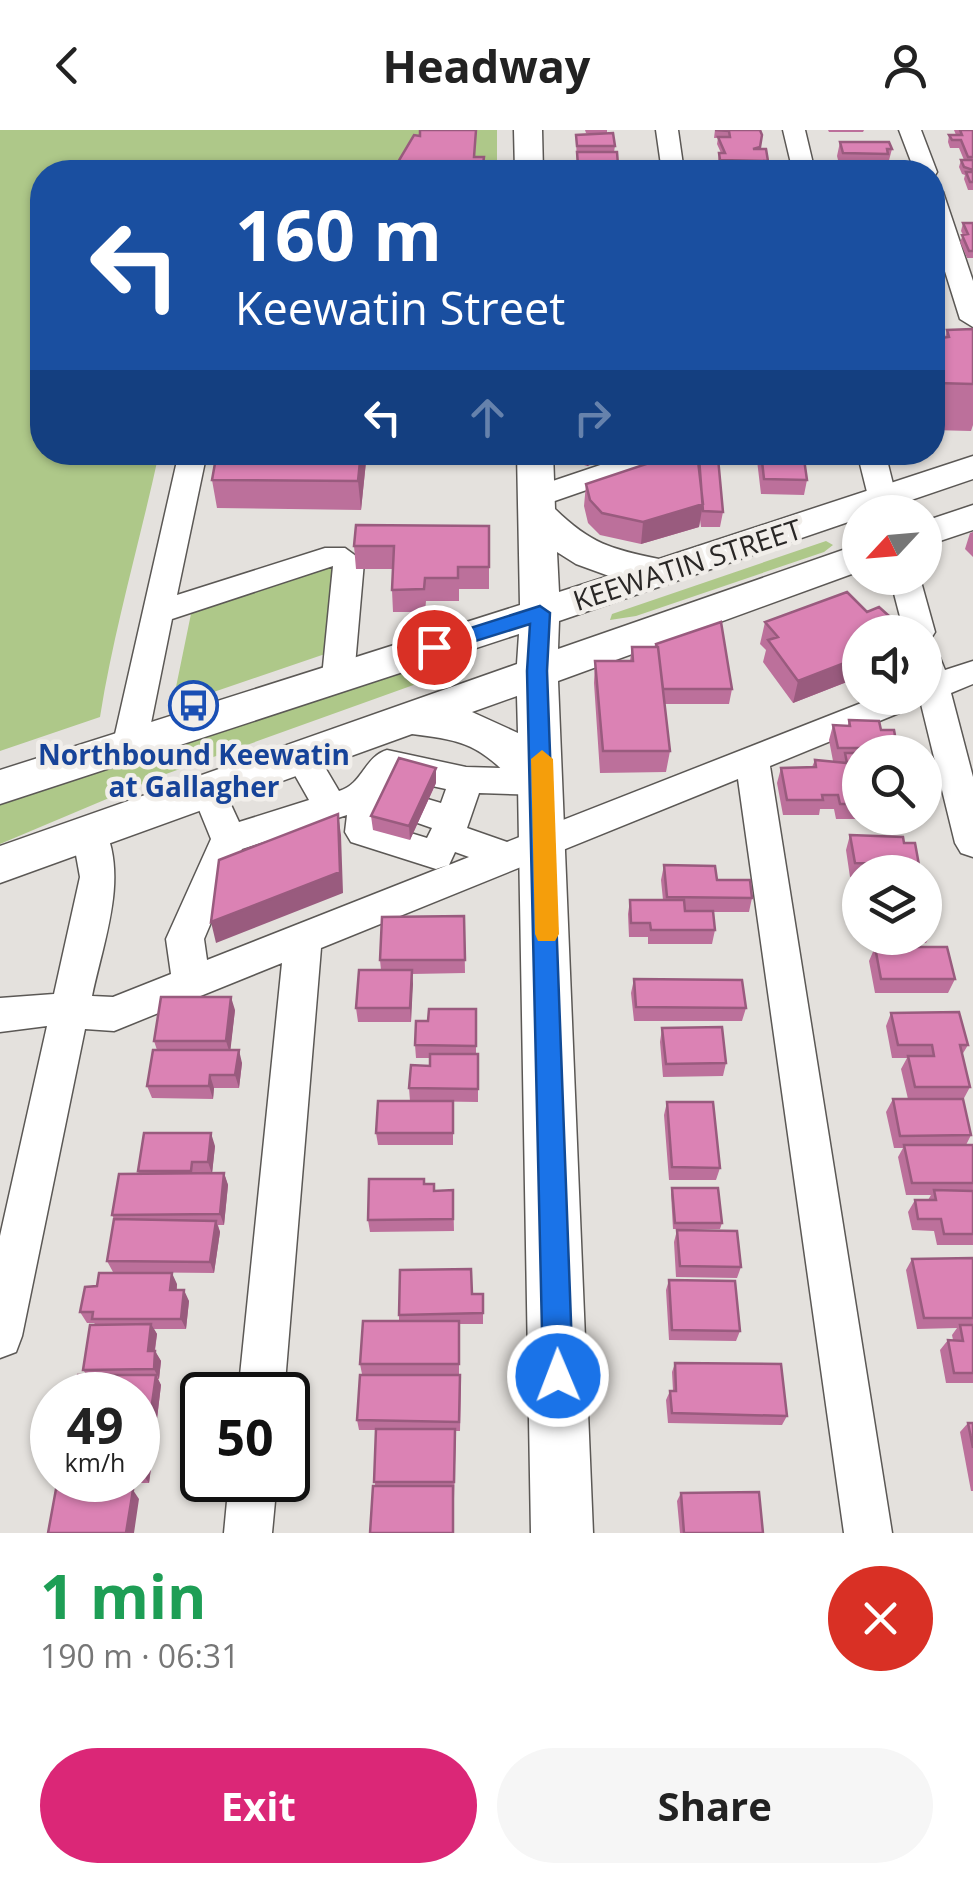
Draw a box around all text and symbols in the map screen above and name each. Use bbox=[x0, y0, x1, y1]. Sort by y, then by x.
text: Headway bbox=[383, 35, 590, 96]
icon: back bbox=[40, 38, 95, 93]
icon: person bbox=[878, 38, 933, 93]
text: 160 m bbox=[235, 186, 442, 282]
icon: left bbox=[70, 200, 200, 330]
text: Keewatin Street bbox=[235, 277, 565, 338]
icon: left bbox=[355, 390, 410, 445]
icon: ahead bbox=[460, 390, 515, 445]
icon: right bbox=[565, 390, 620, 445]
north arrow bbox=[842, 495, 942, 595]
map controls bbox=[842, 495, 942, 955]
street label: KEEWATIN STREET bbox=[568, 509, 807, 619]
pin bbox=[392, 605, 477, 690]
button: sound bbox=[842, 615, 942, 715]
icon: arrive bbox=[407, 620, 462, 675]
bus stop icon: Northbound Keewatin at Gallagher bbox=[168, 680, 220, 732]
place label: Northbound Keewatin at Gallagher bbox=[38, 735, 350, 805]
button: search bbox=[842, 735, 942, 835]
button: layers bbox=[842, 855, 942, 955]
position arrow bbox=[506, 1324, 610, 1428]
speed limit sign: 50 bbox=[180, 1372, 310, 1502]
text: 49 bbox=[66, 1391, 124, 1459]
text: km/h bbox=[65, 1445, 125, 1479]
text: 1 min bbox=[40, 1555, 207, 1637]
button: close bbox=[828, 1566, 933, 1671]
text: 190 m · 06:31 bbox=[40, 1634, 239, 1677]
button: Exit bbox=[40, 1748, 477, 1863]
button: Share bbox=[497, 1748, 933, 1863]

